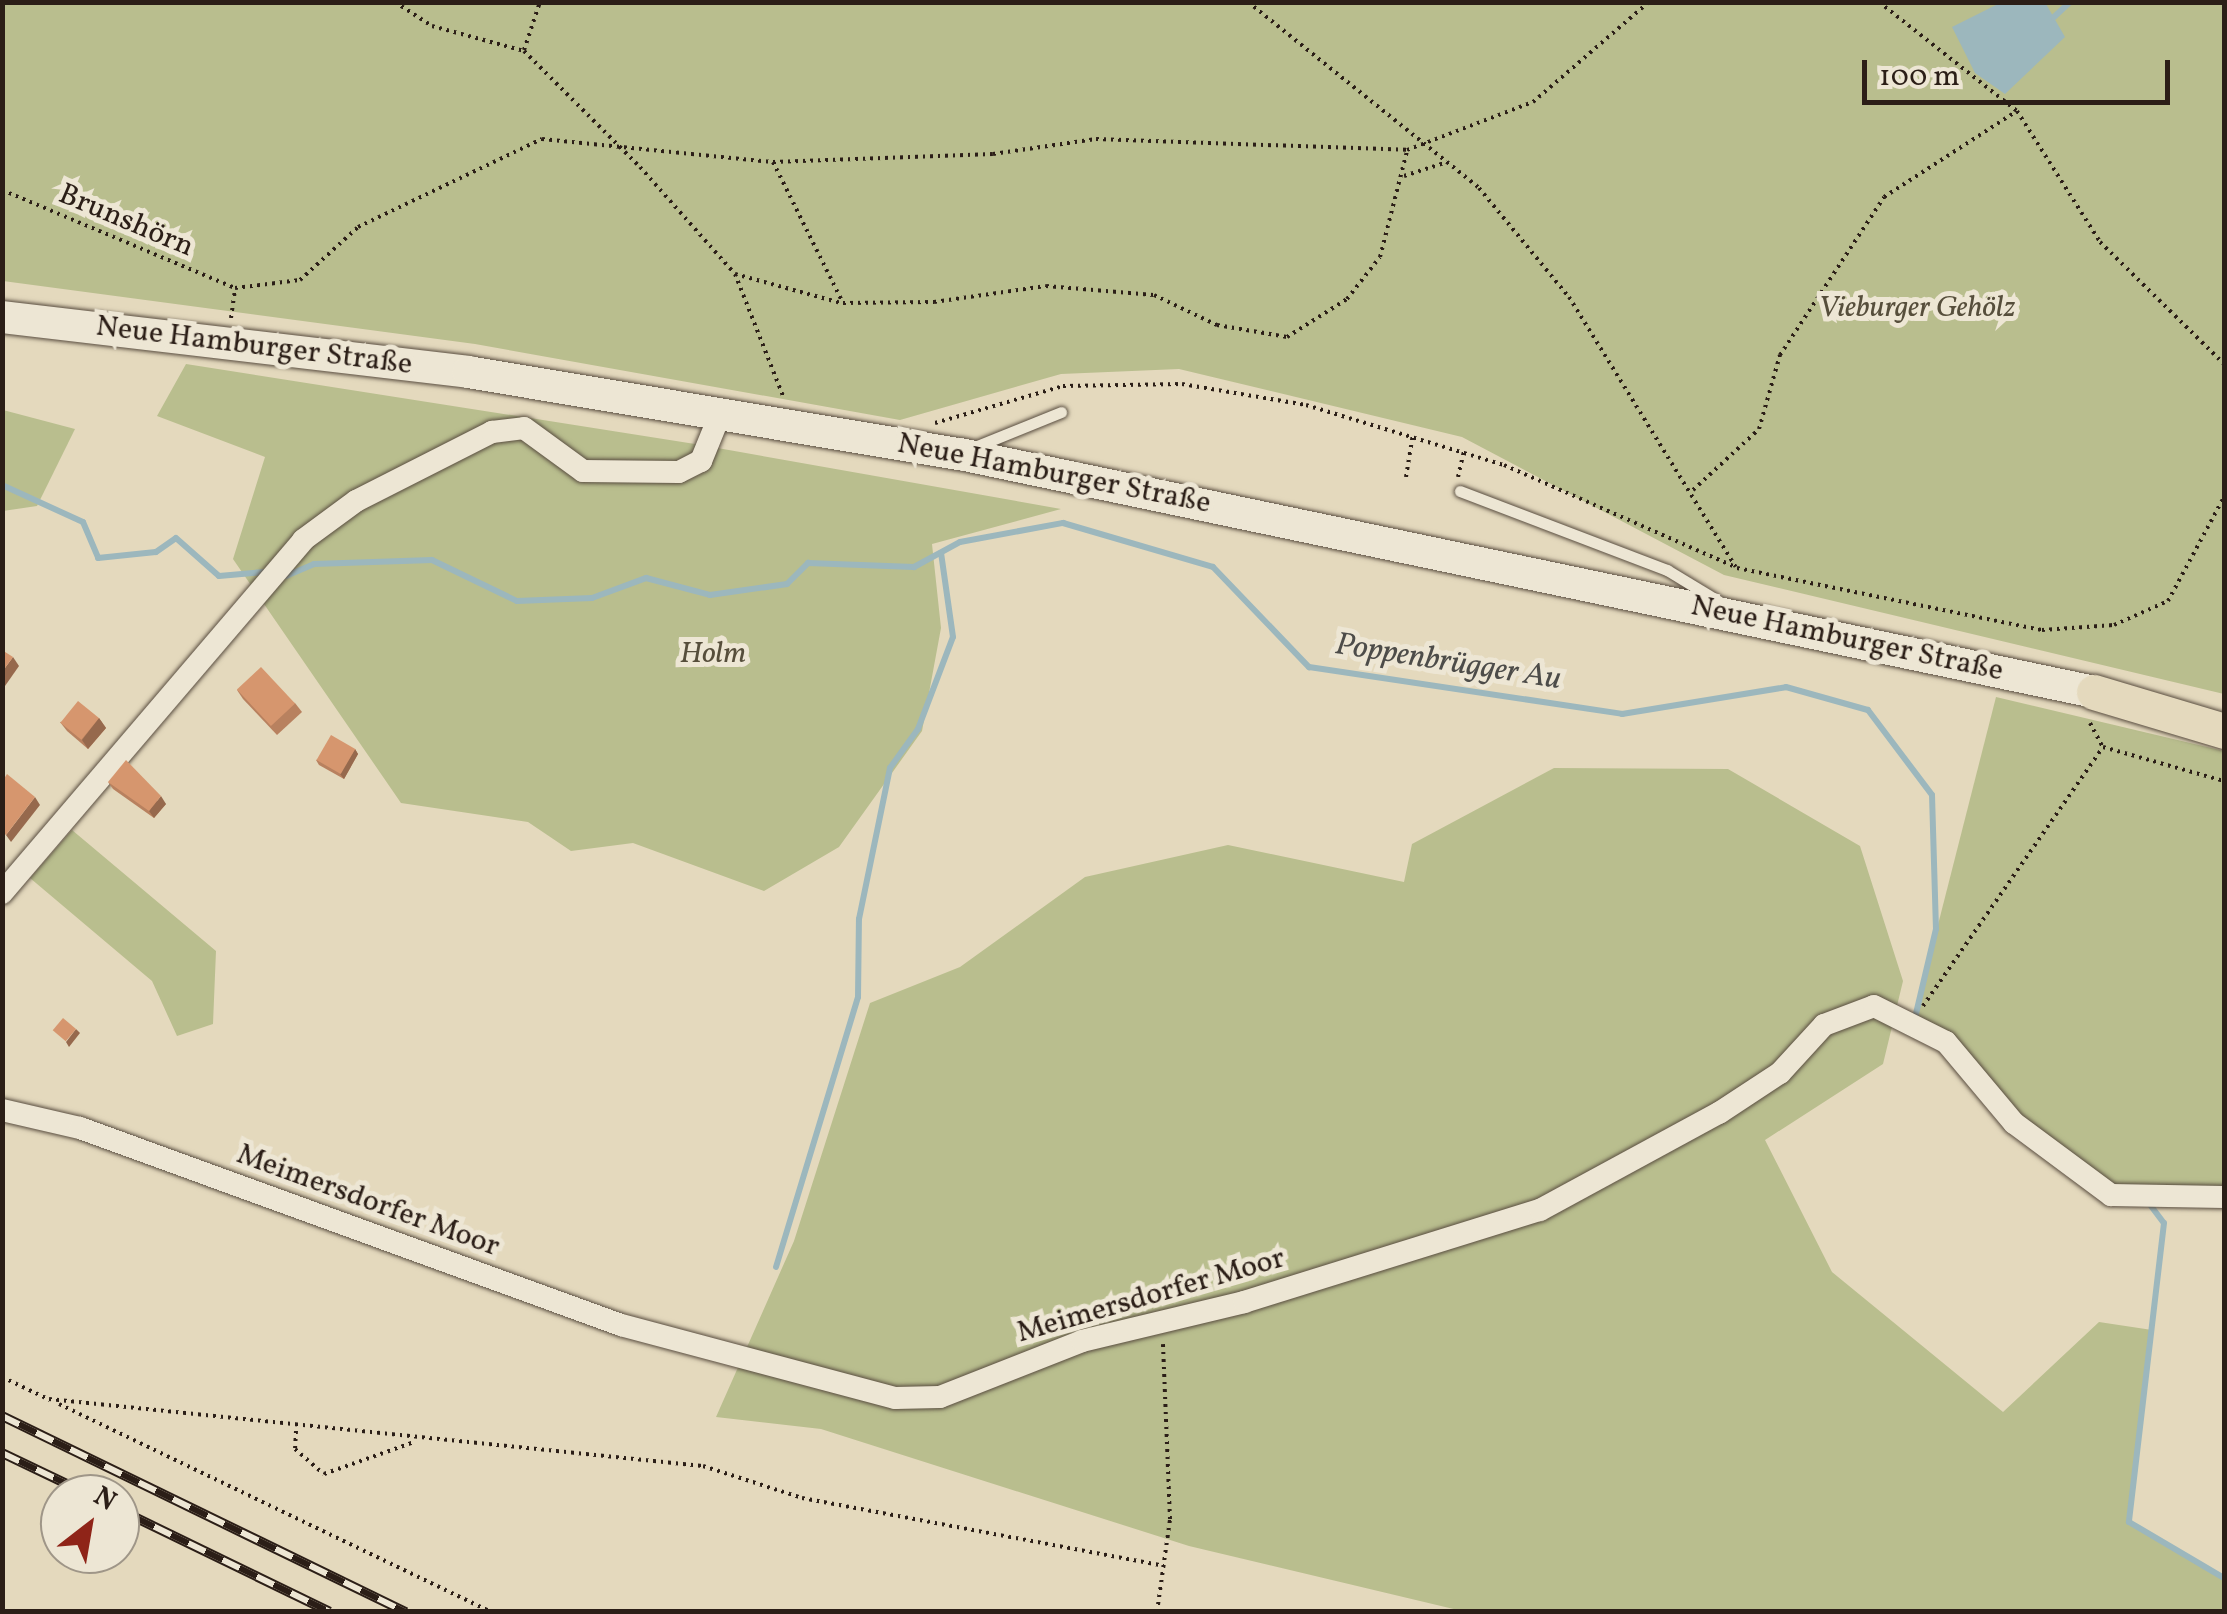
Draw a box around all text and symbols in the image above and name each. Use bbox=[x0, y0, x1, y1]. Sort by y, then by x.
scale bar bbox=[1867, 40, 2174, 102]
text: 100 m bbox=[1879, 56, 1960, 98]
street label: Brunshörn bbox=[53, 176, 199, 266]
park label: Vieburger Gehölz bbox=[1819, 290, 2015, 326]
street label: Neue Hamburger Straße bbox=[94, 309, 414, 383]
street label: Neue Hamburger Straße bbox=[894, 426, 1214, 522]
street label: Neue Hamburger Straße bbox=[1687, 588, 2007, 690]
water label: Poppenbrügger Au bbox=[1332, 626, 1564, 700]
park label: Holm bbox=[680, 636, 746, 672]
street label: Meimersdorfer Moor bbox=[232, 1137, 504, 1265]
street label: Meimersdorfer Moor bbox=[1013, 1241, 1289, 1351]
north arrow bbox=[40, 1474, 140, 1574]
text: N bbox=[86, 1478, 123, 1522]

